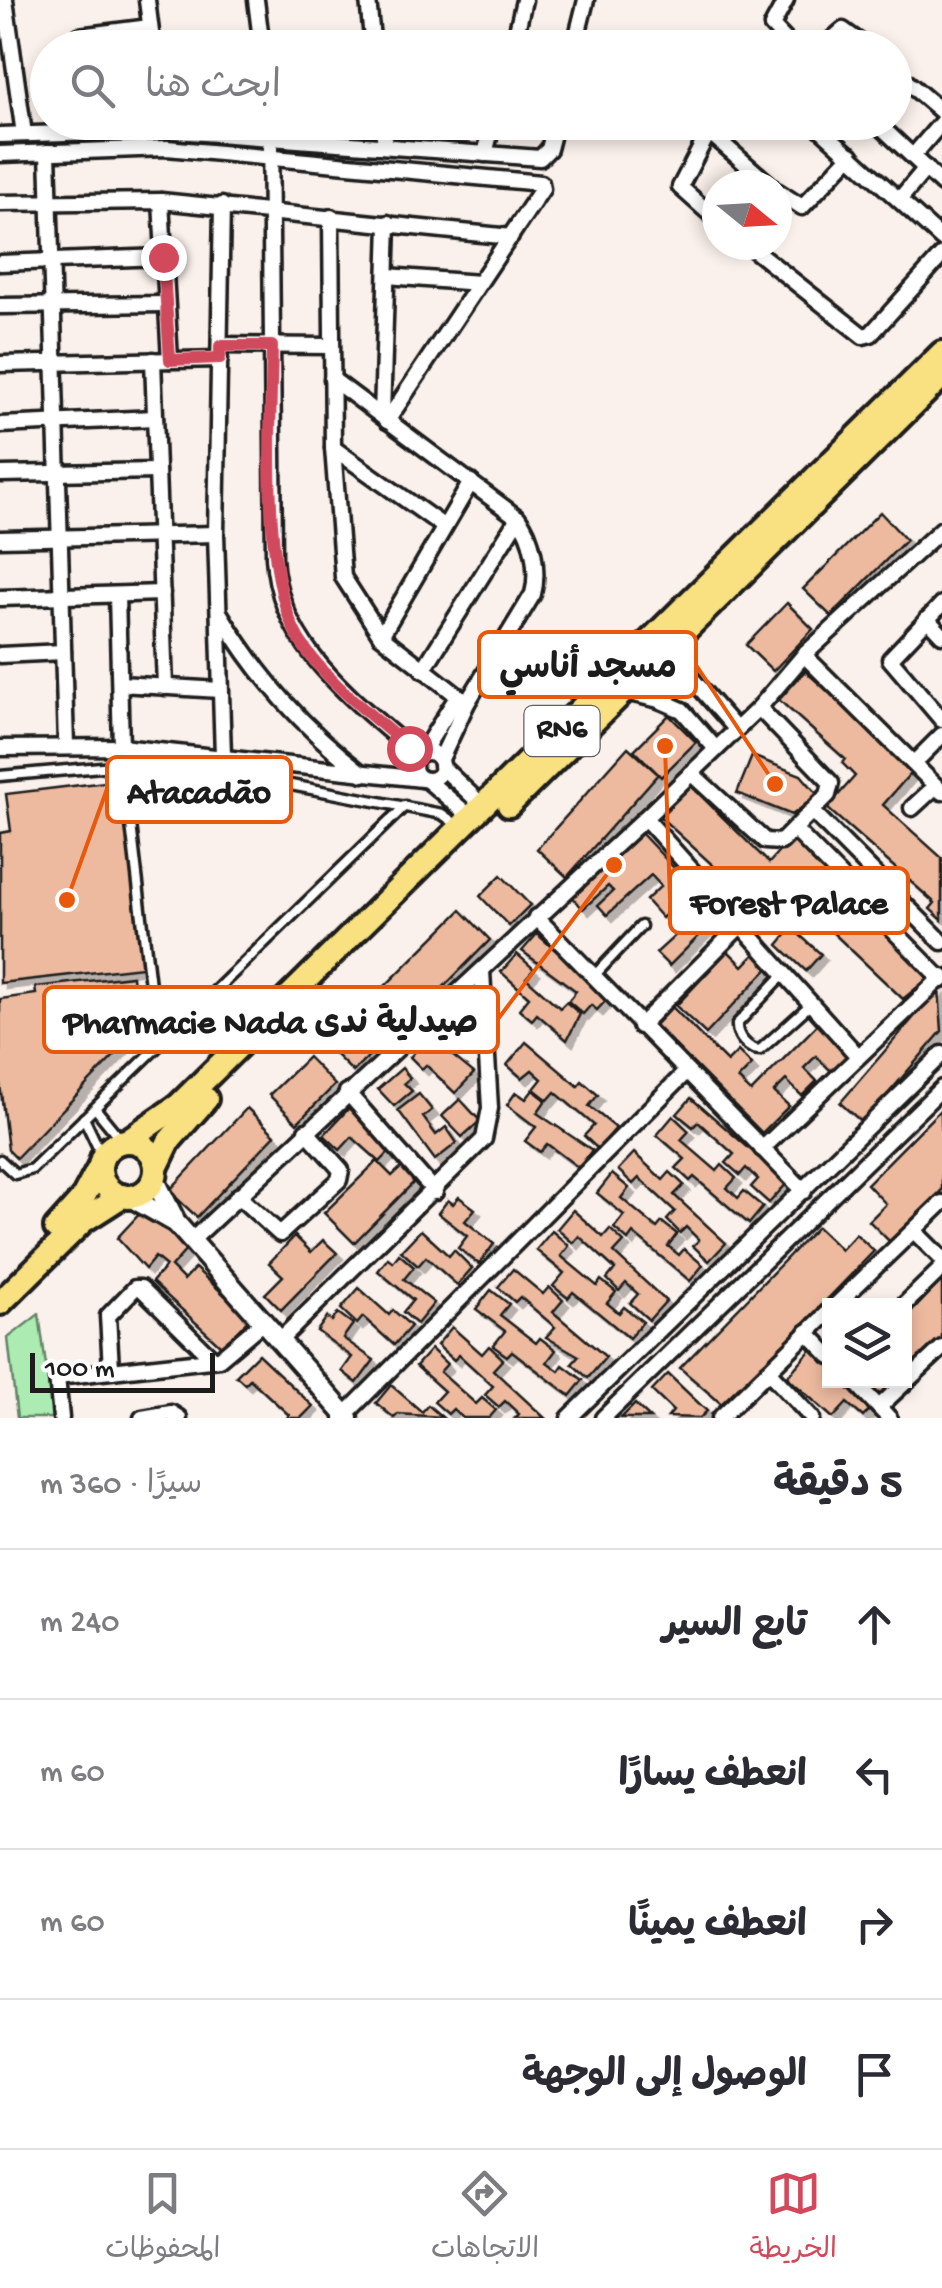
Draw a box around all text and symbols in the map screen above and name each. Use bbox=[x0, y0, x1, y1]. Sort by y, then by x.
search box bbox=[30, 30, 912, 140]
icon: search bbox=[65, 58, 120, 113]
text: ابحث هنا bbox=[145, 67, 281, 111]
north arrow bbox=[702, 170, 792, 260]
route end bbox=[141, 235, 187, 281]
callout: مسجد أناسي bbox=[479, 632, 696, 697]
text: مسجد أناسي bbox=[499, 643, 677, 696]
road number: RN6 bbox=[524, 706, 600, 756]
route start bbox=[387, 726, 433, 772]
callout: Atacadão bbox=[107, 757, 291, 822]
text: Atacadão bbox=[126, 775, 271, 816]
callout: Forest Palace bbox=[670, 868, 908, 933]
text: Forest Palace bbox=[689, 886, 889, 927]
callout: Pharmacie Nada صيدلية ندى bbox=[44, 987, 498, 1052]
text: Pharmacie Nada صيدلية ندى bbox=[62, 1003, 478, 1046]
map controls bbox=[822, 1298, 912, 1388]
button: layers bbox=[822, 1298, 912, 1388]
scale bar bbox=[30, 1348, 215, 1392]
text: 100 m bbox=[45, 1354, 115, 1387]
text: 5 دقيقة bbox=[773, 1463, 902, 1512]
text: سيرًا · 360 m bbox=[40, 1467, 202, 1505]
icon: ahead bbox=[847, 1597, 902, 1652]
text: 240 m bbox=[40, 1605, 119, 1643]
text: تابع السير bbox=[663, 1606, 807, 1650]
icon: left bbox=[847, 1747, 902, 1802]
text: 60 m bbox=[40, 1755, 105, 1793]
text: انعطف يسارًا bbox=[618, 1756, 807, 1800]
icon: right bbox=[847, 1897, 902, 1952]
text: 60 m bbox=[40, 1905, 105, 1943]
text: انعطف يمينًا bbox=[628, 1906, 807, 1950]
icon: arrive bbox=[847, 2047, 902, 2102]
text: الوصول إلى الوجهة bbox=[522, 2056, 807, 2100]
tab: المحفوظات bbox=[105, 2166, 221, 2272]
tab: الاتجاهات bbox=[431, 2166, 539, 2272]
tab: الخريطة bbox=[749, 2166, 837, 2272]

